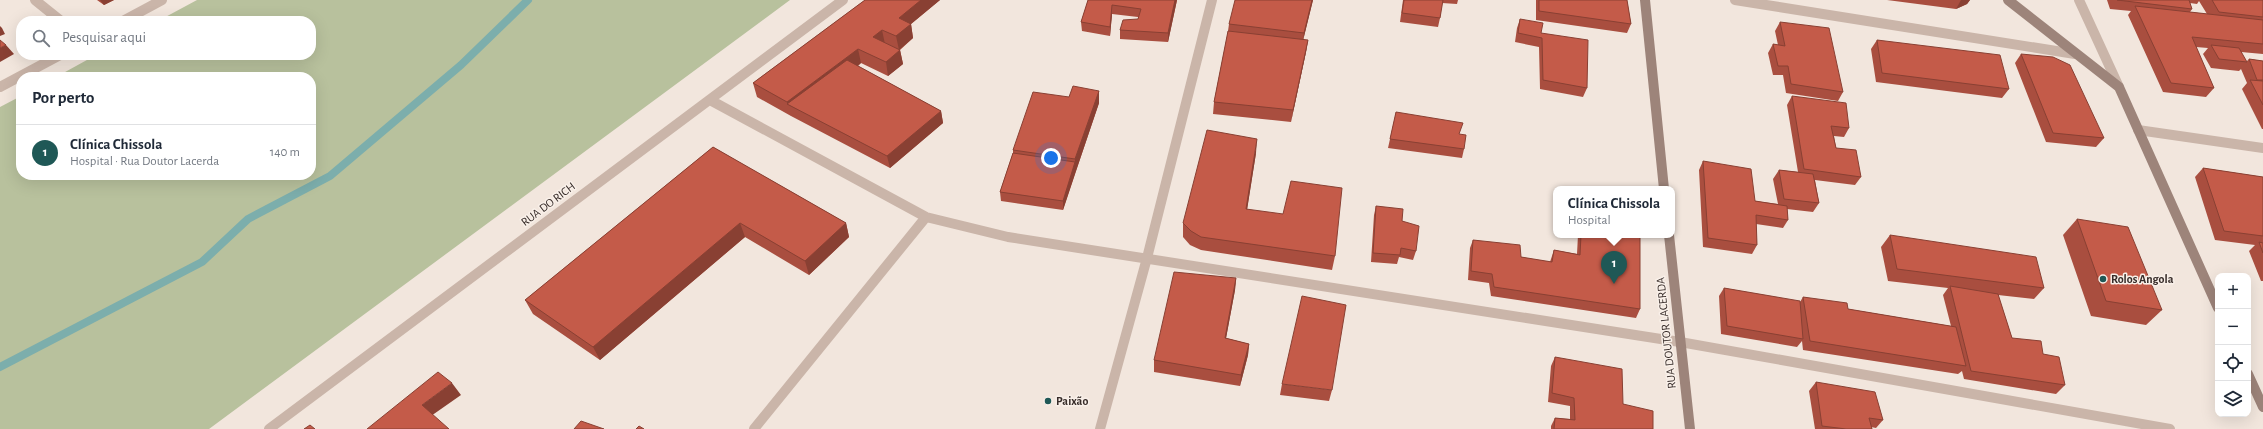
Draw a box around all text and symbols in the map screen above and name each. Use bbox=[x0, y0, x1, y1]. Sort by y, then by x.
search box bbox=[16, 16, 316, 60]
icon: search bbox=[30, 27, 52, 49]
text: Pesquisar aqui bbox=[62, 30, 146, 45]
text: Por perto bbox=[32, 89, 95, 106]
text: Clínica Chissola bbox=[70, 137, 162, 152]
text: 1 bbox=[43, 146, 47, 159]
text: 140 m bbox=[270, 146, 300, 159]
your location bbox=[1041, 148, 1061, 168]
text: Hospital · Rua Doutor Lacerda bbox=[70, 155, 219, 168]
street label: RUA DO RICH bbox=[519, 180, 577, 228]
popup bbox=[1553, 186, 1675, 238]
text: Clínica Chissola bbox=[1568, 196, 1660, 211]
text: Hospital bbox=[1568, 214, 1611, 227]
pin: 1 bbox=[1601, 251, 1627, 284]
place label: Rolos Angola bbox=[2111, 273, 2174, 285]
map controls bbox=[2215, 273, 2251, 417]
button: + bbox=[2215, 273, 2251, 309]
marker: Rolos Angola bbox=[2098, 274, 2108, 284]
street label: RUA DOUTOR LACERDA bbox=[1654, 277, 1678, 389]
button: − bbox=[2215, 309, 2251, 345]
button: locate bbox=[2215, 345, 2251, 381]
button: layers bbox=[2215, 381, 2251, 417]
place label: Paixão bbox=[1056, 395, 1088, 407]
marker: Paixão bbox=[1043, 396, 1053, 406]

